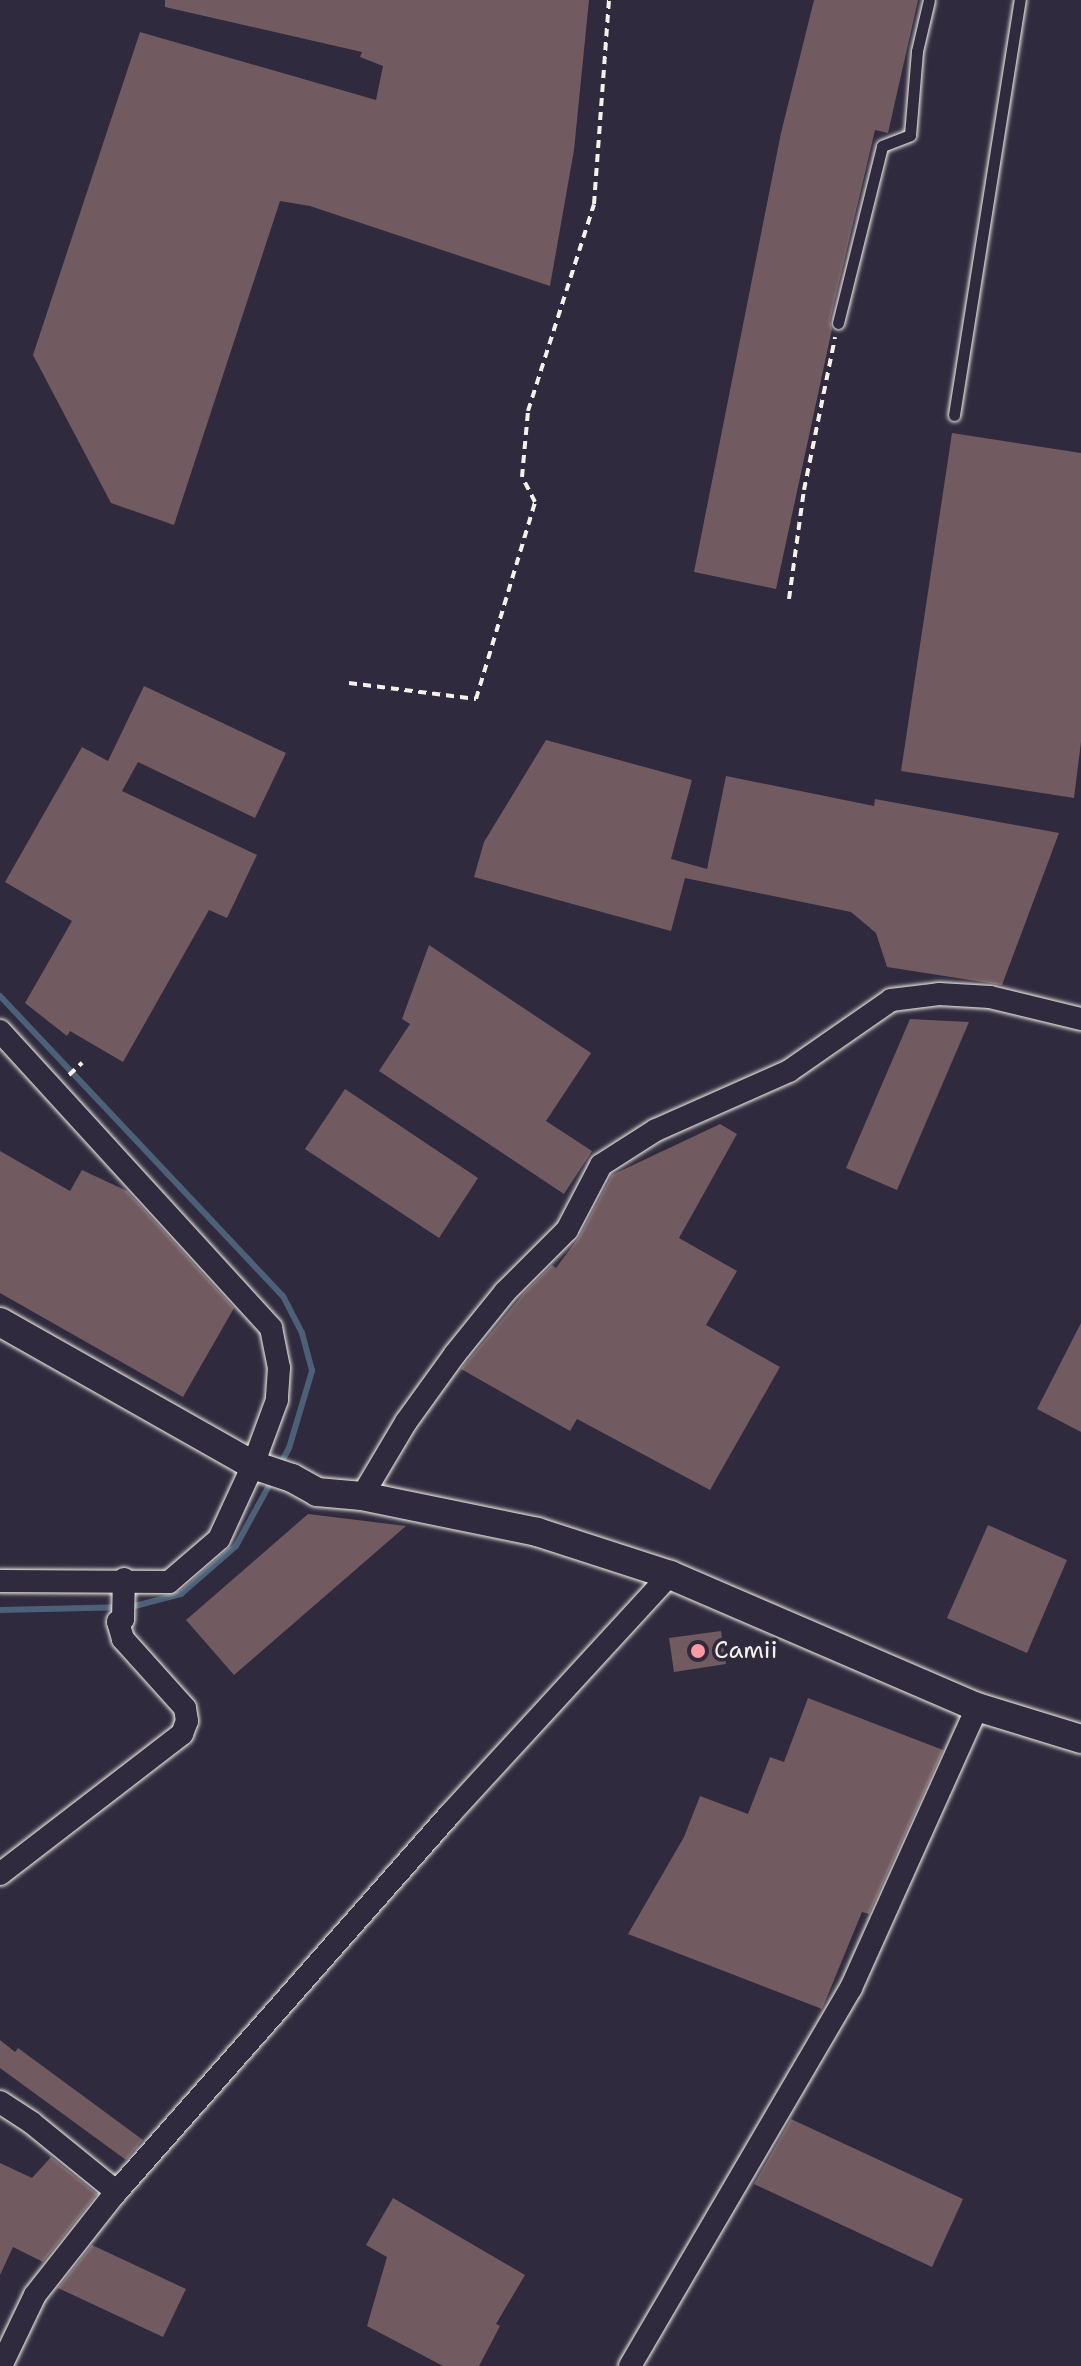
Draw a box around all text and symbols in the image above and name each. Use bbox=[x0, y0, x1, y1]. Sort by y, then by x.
place label: Camii bbox=[714, 1637, 777, 1665]
marker: Camii bbox=[689, 1642, 707, 1660]

